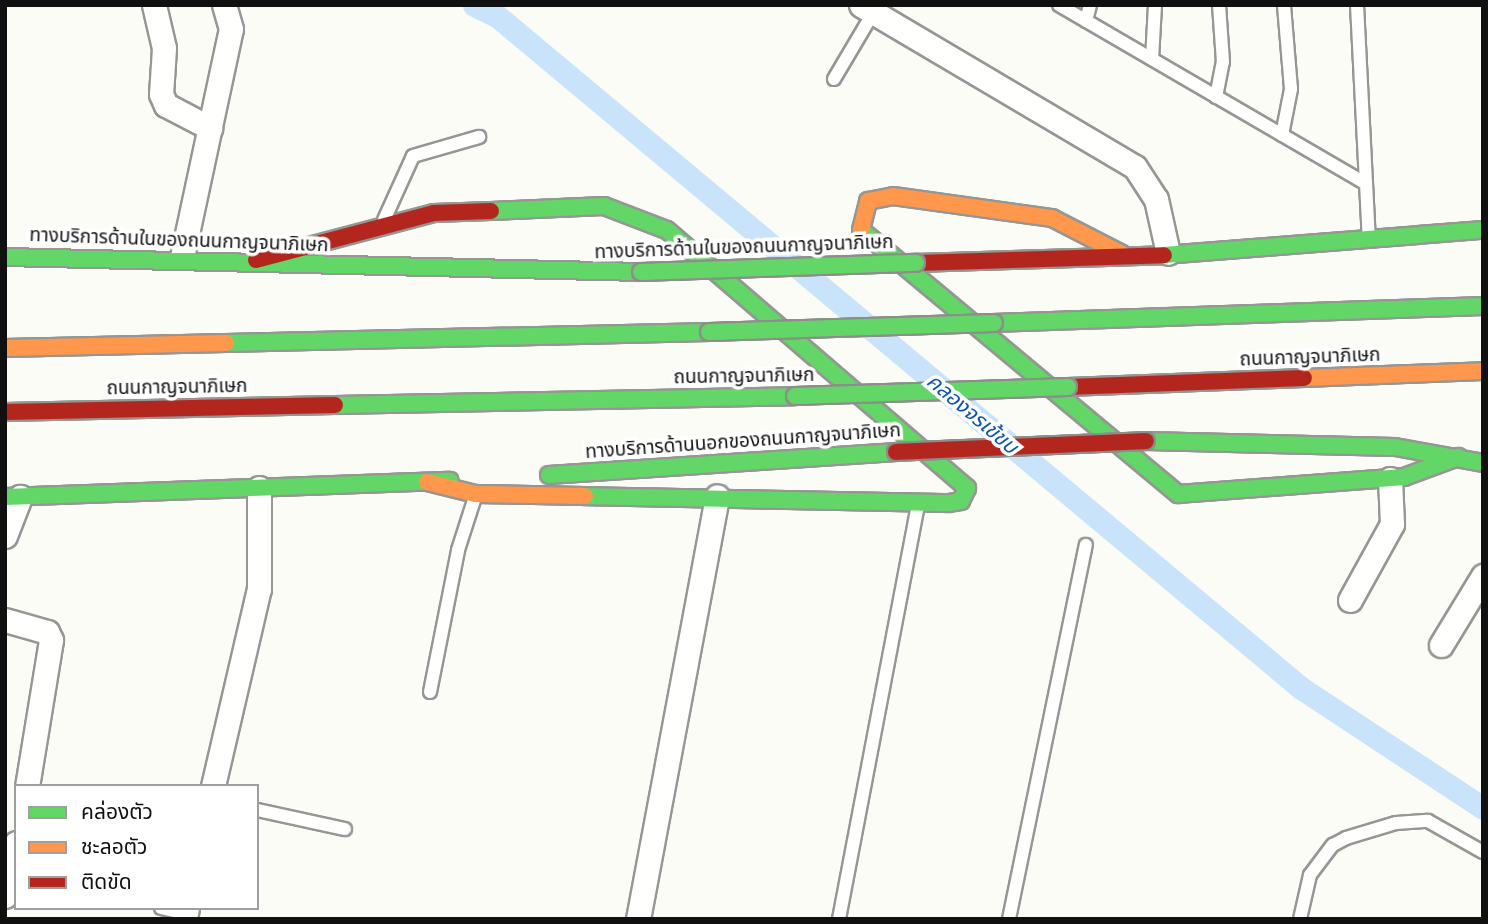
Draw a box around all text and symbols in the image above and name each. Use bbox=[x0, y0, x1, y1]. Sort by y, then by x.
street label: ทางบริการด้านในของถนนกาญจนาภิเษก bbox=[29, 223, 329, 257]
street label: ทางบริการด้านในของถนนกาญจนาภิเษก bbox=[594, 230, 894, 264]
street label: ถนนกาญจนาภิเษก bbox=[1239, 343, 1381, 371]
street label: ถนนกาญจนาภิเษก bbox=[673, 363, 815, 389]
water label: คลองจรเข้ขบ bbox=[922, 368, 1024, 458]
street label: ถนนกาญจนาภิเษก bbox=[106, 374, 248, 400]
street label: ทางบริการด้านนอกของถนนกาญจนาภิเษก bbox=[585, 419, 901, 463]
legend bbox=[14, 784, 259, 910]
text: คล่องตัว bbox=[81, 797, 153, 825]
text: ชะลอตัว bbox=[81, 832, 147, 860]
text: ติดขัด bbox=[81, 867, 132, 895]

